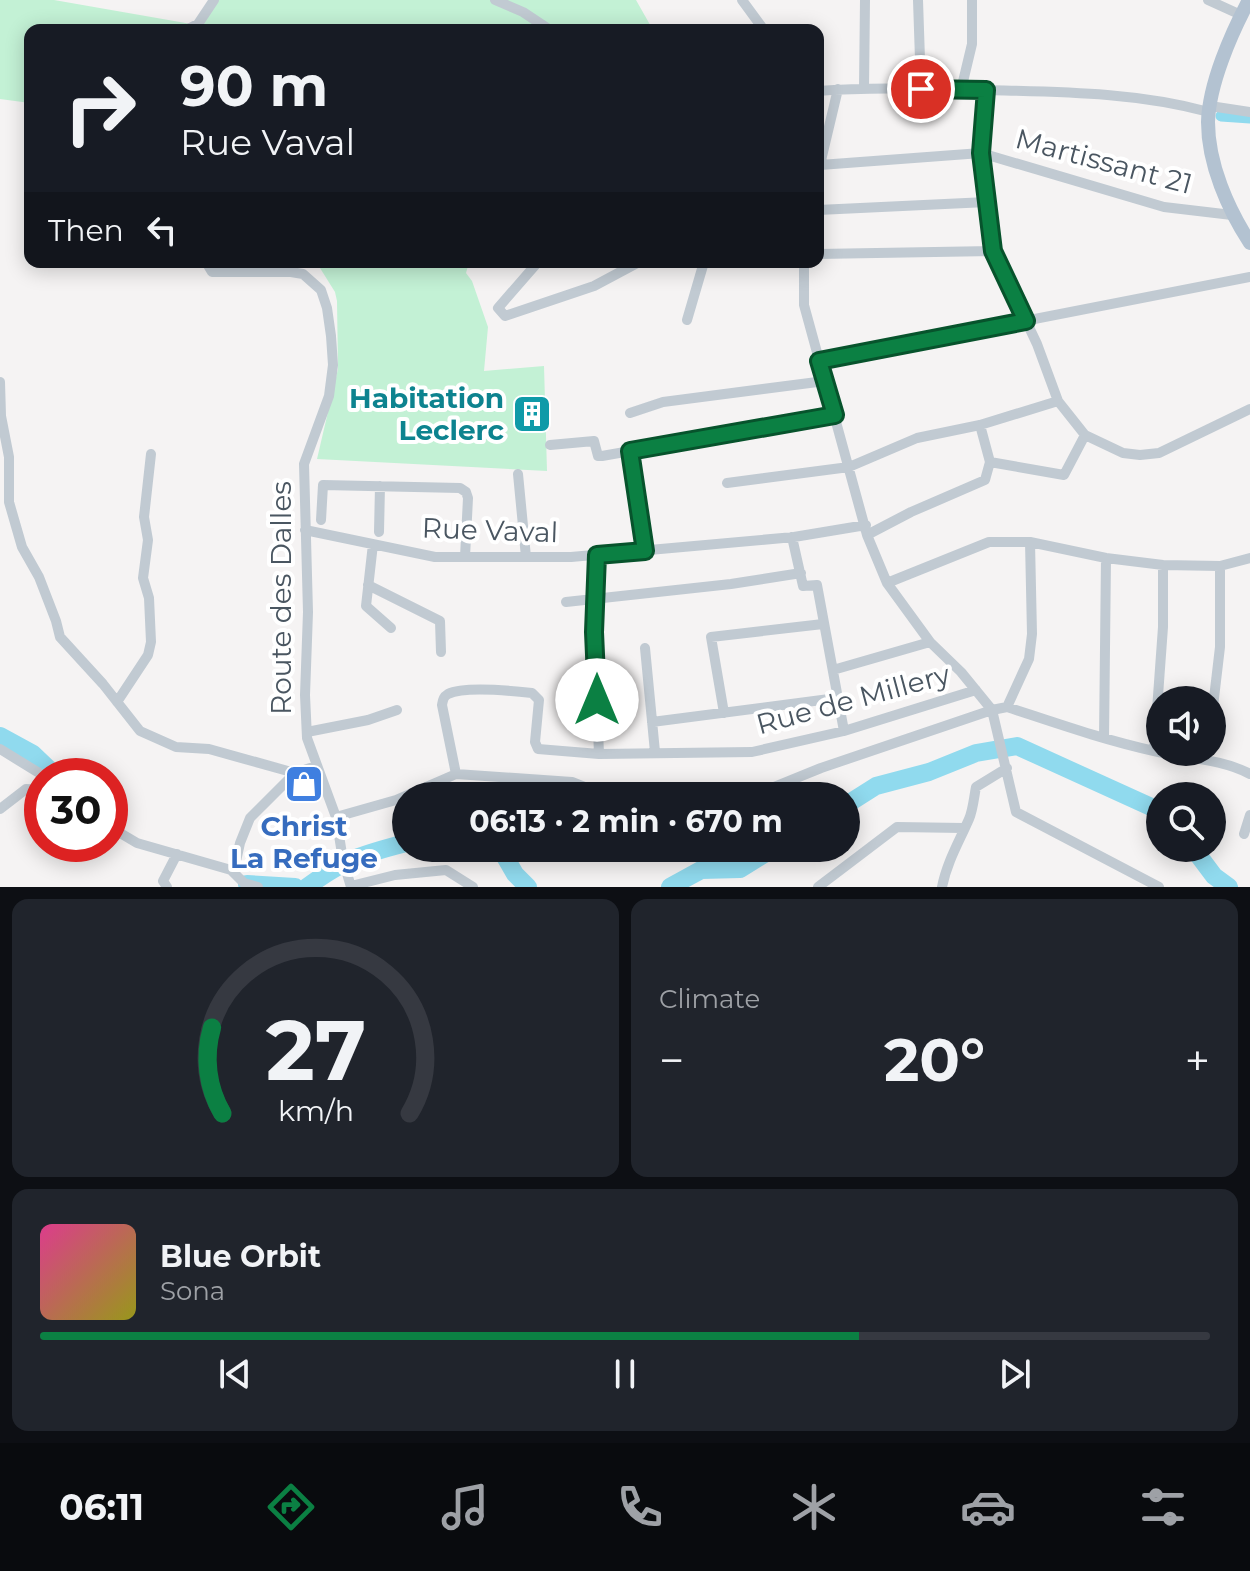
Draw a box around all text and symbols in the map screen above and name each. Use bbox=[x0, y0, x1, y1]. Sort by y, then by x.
text: 90 m bbox=[180, 52, 328, 120]
pin bbox=[887, 55, 955, 123]
icon: right bbox=[48, 56, 152, 160]
icon: arrive bbox=[899, 67, 943, 111]
text: Rue Vaval bbox=[180, 120, 355, 164]
street label: Martissant 21 bbox=[1012, 121, 1196, 201]
icon: left bbox=[140, 208, 184, 252]
text: Then bbox=[48, 212, 124, 249]
place label: Habitation Leclerc bbox=[349, 381, 504, 447]
building icon: Habitation Leclerc bbox=[511, 393, 553, 435]
street label: Route des Dalles bbox=[264, 481, 298, 715]
street label: Rue Vaval bbox=[421, 511, 559, 549]
street label: Rue de Millery bbox=[752, 657, 954, 741]
position arrow bbox=[555, 658, 639, 742]
map controls bbox=[1146, 686, 1226, 862]
button: sound bbox=[1146, 686, 1226, 766]
speed limit sign: 30 bbox=[24, 758, 128, 862]
shop icon: Christ La Refuge bbox=[283, 763, 325, 805]
button: search bbox=[1146, 782, 1226, 862]
text: 06:13 · 2 min · 670 m bbox=[469, 803, 783, 840]
place label: Christ La Refuge bbox=[230, 809, 378, 875]
text: Climate bbox=[659, 983, 760, 1015]
text: 27 bbox=[265, 999, 366, 1101]
text: 20° bbox=[884, 1023, 985, 1096]
text: − bbox=[659, 1033, 684, 1087]
text: + bbox=[1185, 1033, 1210, 1087]
text: km/h bbox=[277, 1093, 354, 1128]
text: Blue Orbit bbox=[160, 1238, 321, 1275]
text: Sona bbox=[160, 1275, 225, 1307]
icon: previous bbox=[213, 1352, 257, 1396]
icon: pause bbox=[603, 1352, 647, 1396]
icon: next bbox=[993, 1352, 1037, 1396]
icon: directions bbox=[263, 1479, 319, 1535]
icon: music bbox=[437, 1479, 493, 1535]
icon: phone bbox=[612, 1479, 668, 1535]
icon: climate bbox=[786, 1479, 842, 1535]
icon: car bbox=[960, 1479, 1016, 1535]
icon: filters bbox=[1135, 1479, 1191, 1535]
text: 06:11 bbox=[59, 1485, 144, 1529]

